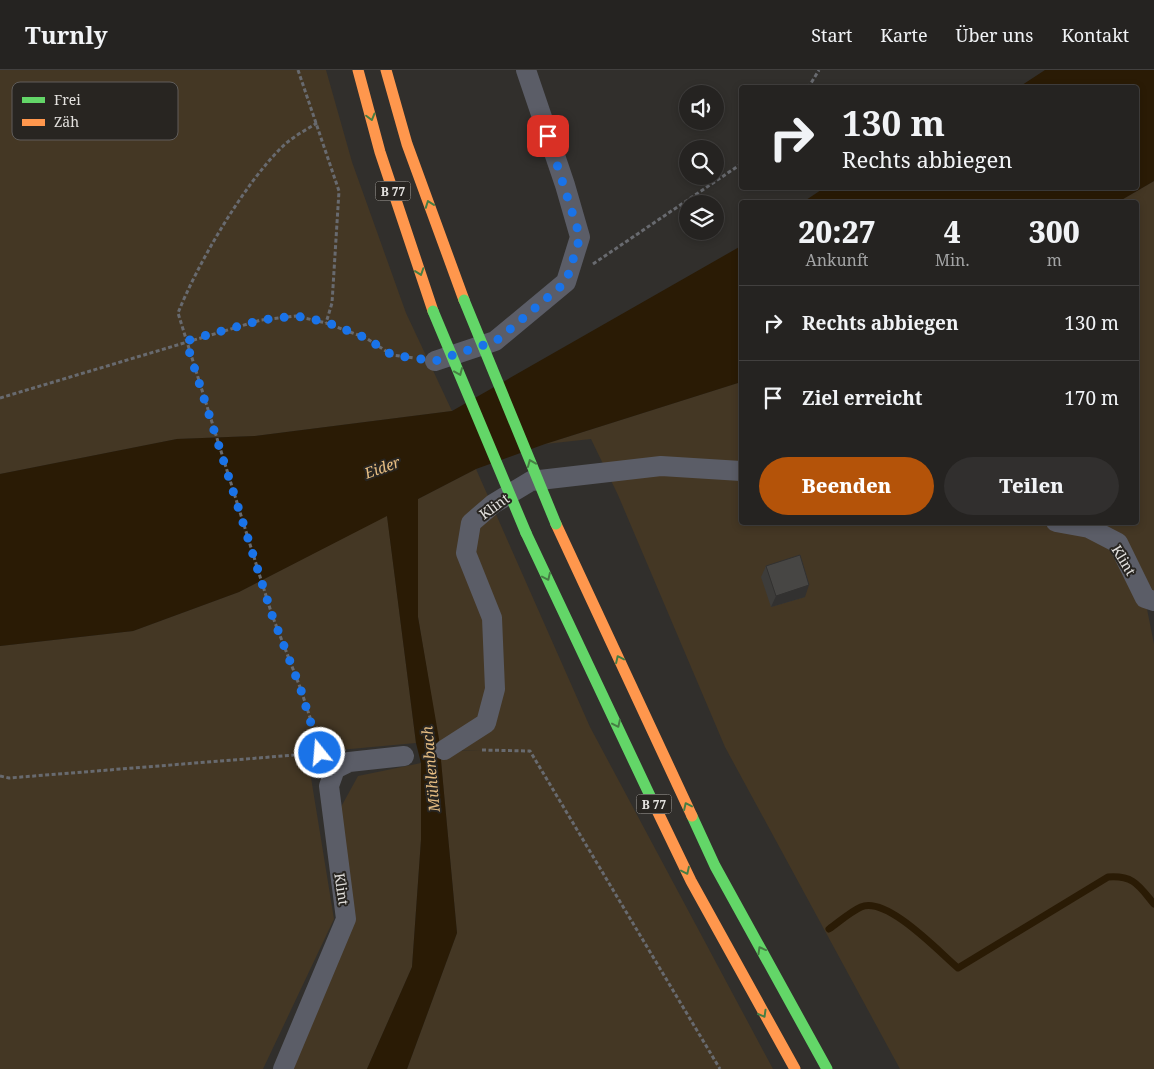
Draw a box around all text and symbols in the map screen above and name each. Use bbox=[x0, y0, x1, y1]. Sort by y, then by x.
text: Turnly bbox=[25, 18, 108, 51]
text: Start bbox=[811, 23, 852, 47]
text: Karte bbox=[880, 23, 928, 47]
text: Über uns bbox=[956, 23, 1033, 47]
text: Kontakt bbox=[1061, 23, 1129, 47]
legend bbox=[12, 82, 178, 140]
map controls bbox=[679, 85, 724, 240]
button: sound bbox=[679, 85, 724, 130]
text: Frei bbox=[54, 90, 81, 109]
text: 130 m bbox=[842, 99, 945, 146]
icon: right bbox=[759, 105, 824, 170]
text: Zäh bbox=[54, 112, 79, 131]
one-way arrow bbox=[365, 112, 375, 121]
pin bbox=[527, 115, 569, 157]
icon: arrive bbox=[534, 122, 562, 150]
button: search bbox=[679, 140, 724, 185]
text: Rechts abbiegen bbox=[842, 144, 1012, 174]
road number: B 77 bbox=[376, 182, 410, 200]
button: layers bbox=[679, 195, 724, 240]
one-way arrow bbox=[425, 201, 435, 209]
text: 20:27 bbox=[798, 211, 876, 252]
text: 4 bbox=[944, 211, 961, 252]
text: 300 bbox=[1029, 211, 1080, 252]
text: Ankunft bbox=[805, 249, 868, 271]
text: Min. bbox=[935, 249, 969, 271]
text: m bbox=[1047, 249, 1062, 271]
one-way arrow bbox=[414, 267, 424, 275]
icon: right bbox=[759, 309, 787, 337]
text: Rechts abbiegen bbox=[802, 310, 959, 336]
text: 130 m bbox=[1064, 310, 1119, 336]
one-way arrow bbox=[453, 367, 463, 376]
icon: arrive bbox=[759, 384, 787, 412]
text: Ziel erreicht bbox=[802, 385, 923, 411]
text: 170 m bbox=[1064, 385, 1119, 411]
water label: Eider bbox=[360, 451, 404, 483]
button: Beenden bbox=[759, 457, 934, 515]
button: Teilen bbox=[944, 457, 1119, 515]
one-way arrow bbox=[526, 459, 537, 468]
street label: Klint bbox=[475, 489, 513, 523]
street label: Klint bbox=[1107, 541, 1141, 579]
one-way arrow bbox=[541, 572, 551, 581]
one-way arrow bbox=[614, 655, 625, 664]
one-way arrow bbox=[610, 719, 621, 728]
water label: Mühlenbach bbox=[416, 725, 444, 814]
position arrow bbox=[293, 726, 345, 778]
road number: B 77 bbox=[636, 794, 672, 814]
one-way arrow bbox=[683, 802, 694, 811]
one-way arrow bbox=[680, 866, 690, 875]
street label: Klint bbox=[330, 872, 354, 907]
one-way arrow bbox=[758, 946, 768, 955]
one-way arrow bbox=[757, 1009, 767, 1018]

